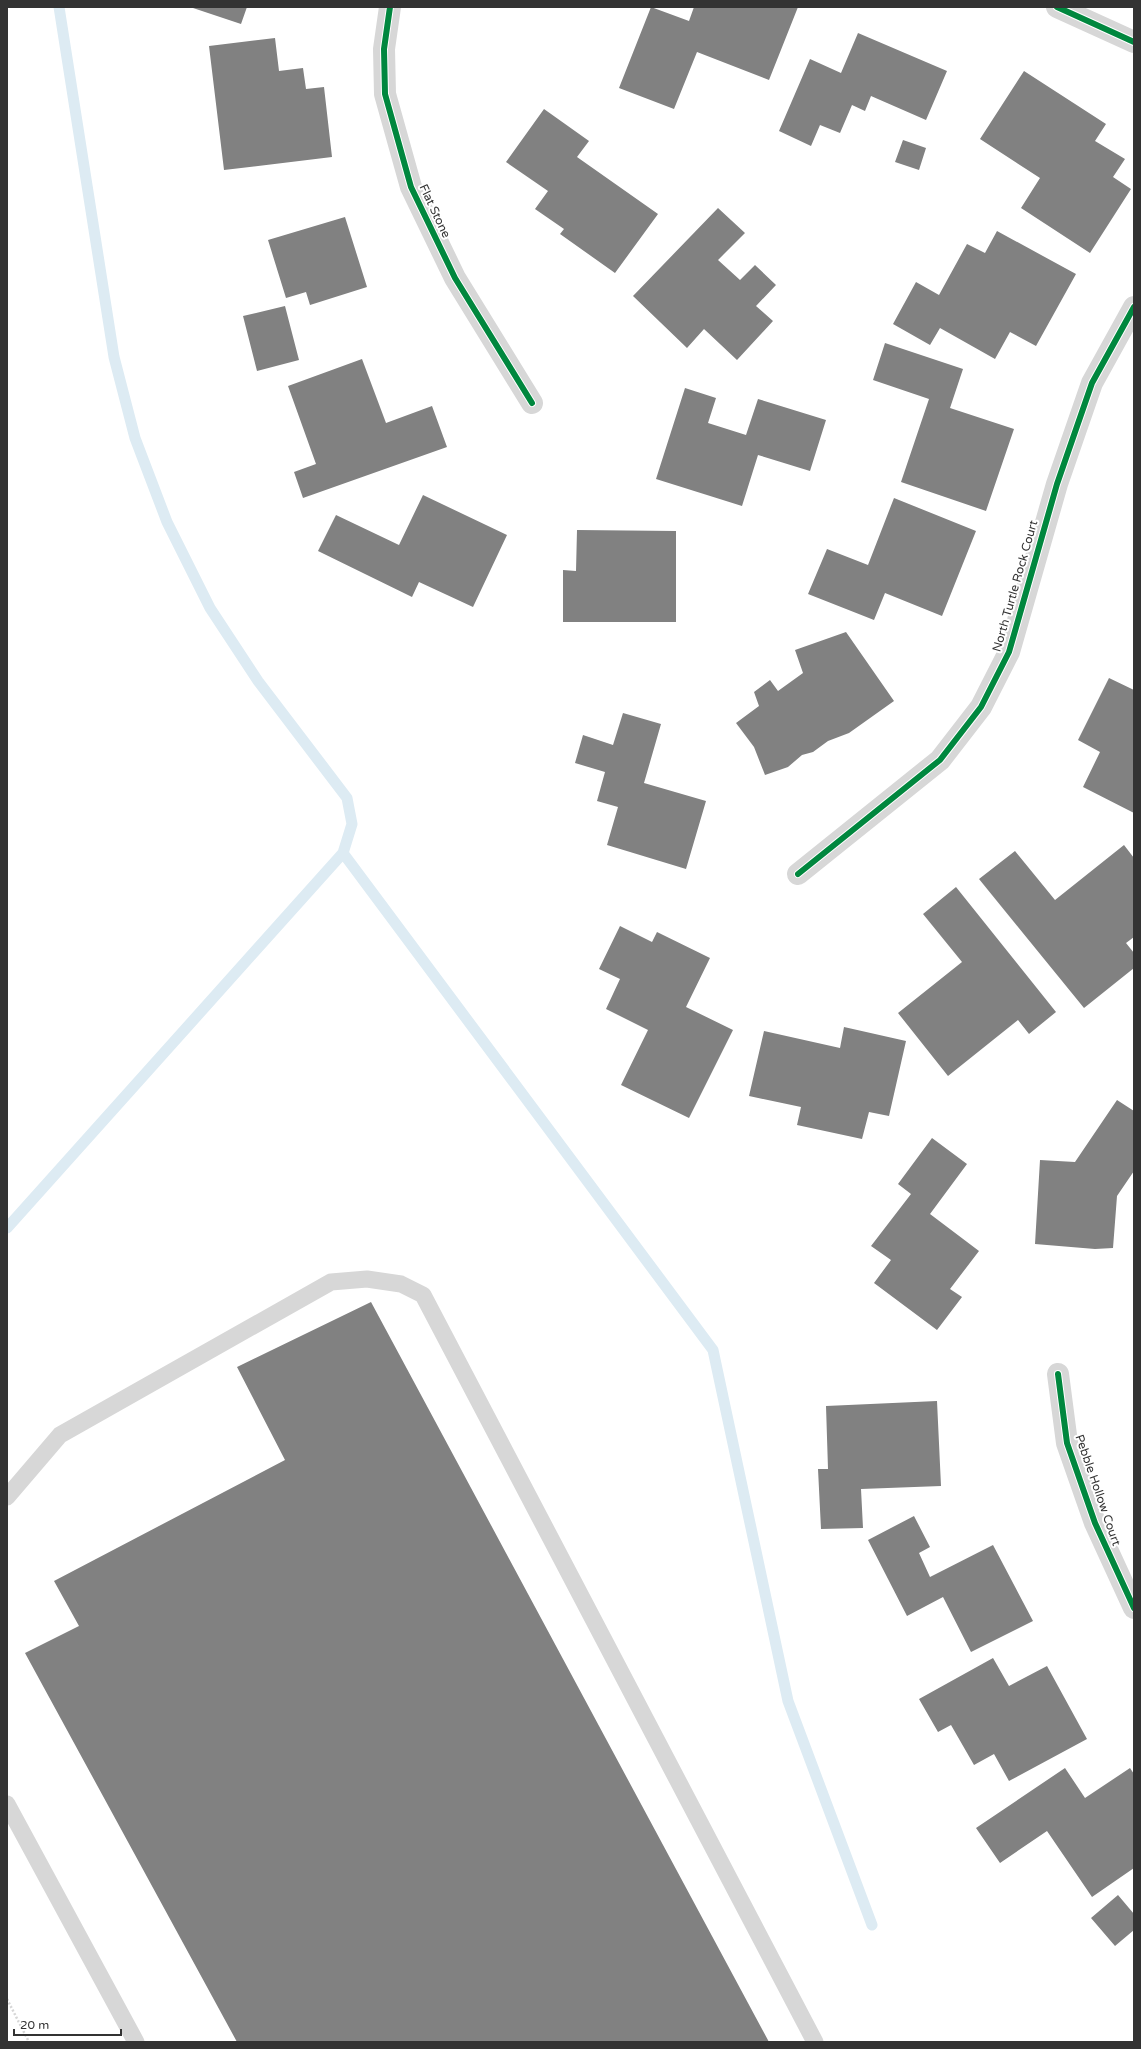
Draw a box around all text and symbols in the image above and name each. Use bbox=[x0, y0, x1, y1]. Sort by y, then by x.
street label: Flat Stone bbox=[416, 182, 454, 240]
street label: North Turtle Rock Court bbox=[990, 518, 1041, 653]
street label: Pebble Hollow Court bbox=[1072, 1433, 1124, 1548]
scale bar bbox=[14, 2011, 121, 2037]
text: 20 m bbox=[20, 2018, 49, 2032]

